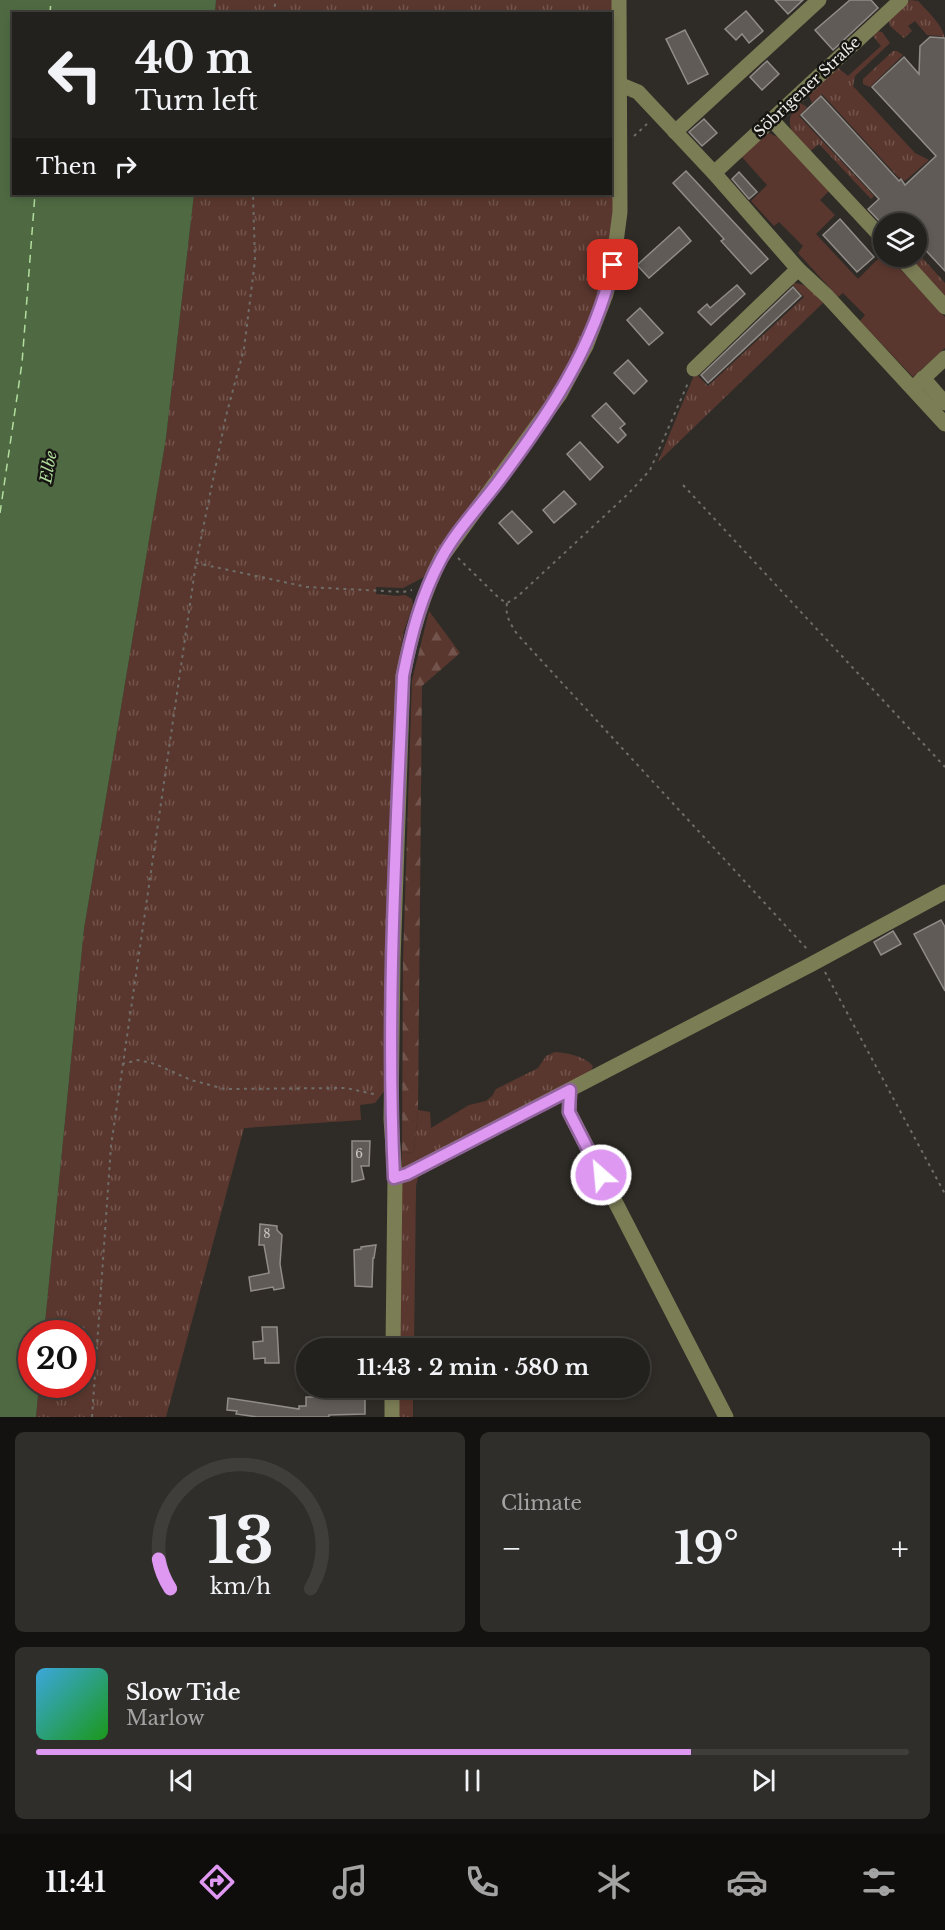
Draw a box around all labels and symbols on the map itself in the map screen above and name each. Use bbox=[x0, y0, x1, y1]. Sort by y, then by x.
street label: Söbrigener Straße bbox=[749, 32, 864, 141]
pin bbox=[587, 239, 638, 290]
water label: Elbe bbox=[35, 449, 61, 486]
position arrow bbox=[569, 1143, 633, 1207]
house number: 6 bbox=[355, 1146, 363, 1161]
house number: 8 bbox=[263, 1226, 271, 1241]
speed limit sign: 20 bbox=[18, 1320, 96, 1398]

